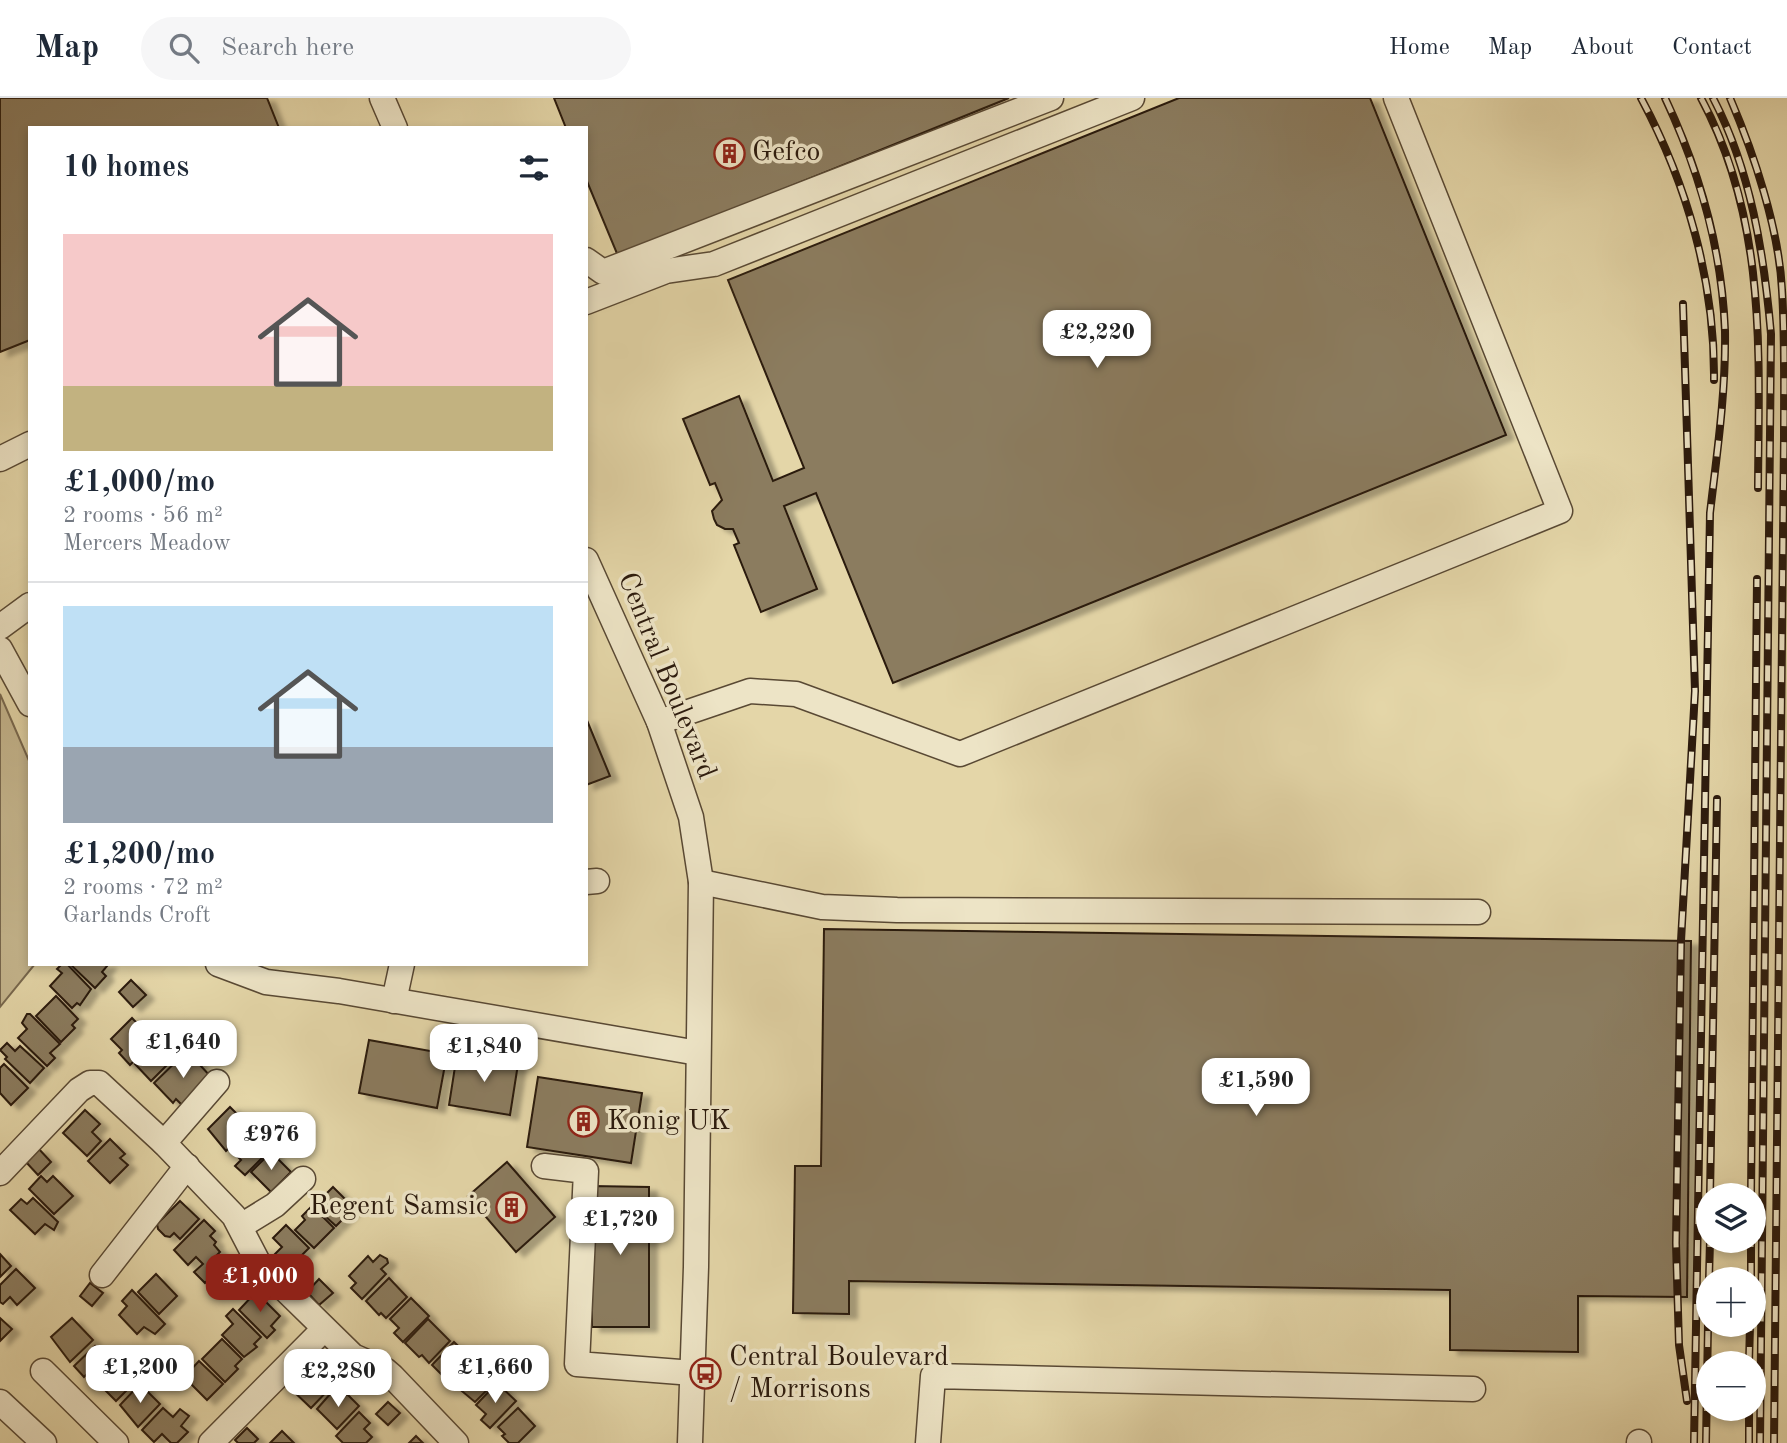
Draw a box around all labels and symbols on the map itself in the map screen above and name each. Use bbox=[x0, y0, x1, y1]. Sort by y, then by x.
building icon: Gefco bbox=[712, 136, 746, 170]
place label: Gefco bbox=[752, 139, 820, 167]
pin: £2,220 bbox=[1040, 310, 1154, 370]
street label: Central Boulevard bbox=[612, 569, 720, 783]
pin: £1,640 bbox=[126, 1020, 240, 1080]
pin: £1,840 bbox=[427, 1024, 541, 1084]
pin: £1,590 bbox=[1199, 1058, 1313, 1118]
building icon: Konig UK bbox=[567, 1105, 601, 1139]
place label: Konig UK bbox=[607, 1108, 731, 1136]
pin: £976 bbox=[230, 1112, 312, 1172]
building icon: Regent Samsic bbox=[494, 1190, 528, 1224]
place label: Regent Samsic bbox=[309, 1193, 488, 1221]
pin: £1,720 bbox=[563, 1198, 677, 1257]
pin: £1,000 bbox=[203, 1254, 317, 1314]
place label: Central Boulevard / Morrisons bbox=[729, 1344, 949, 1404]
pin: £1,200 bbox=[83, 1346, 197, 1405]
pin: £1,660 bbox=[438, 1346, 552, 1405]
pin: £2,280 bbox=[281, 1350, 395, 1409]
bus stop icon: Central Boulevard / Morrisons bbox=[689, 1357, 723, 1391]

